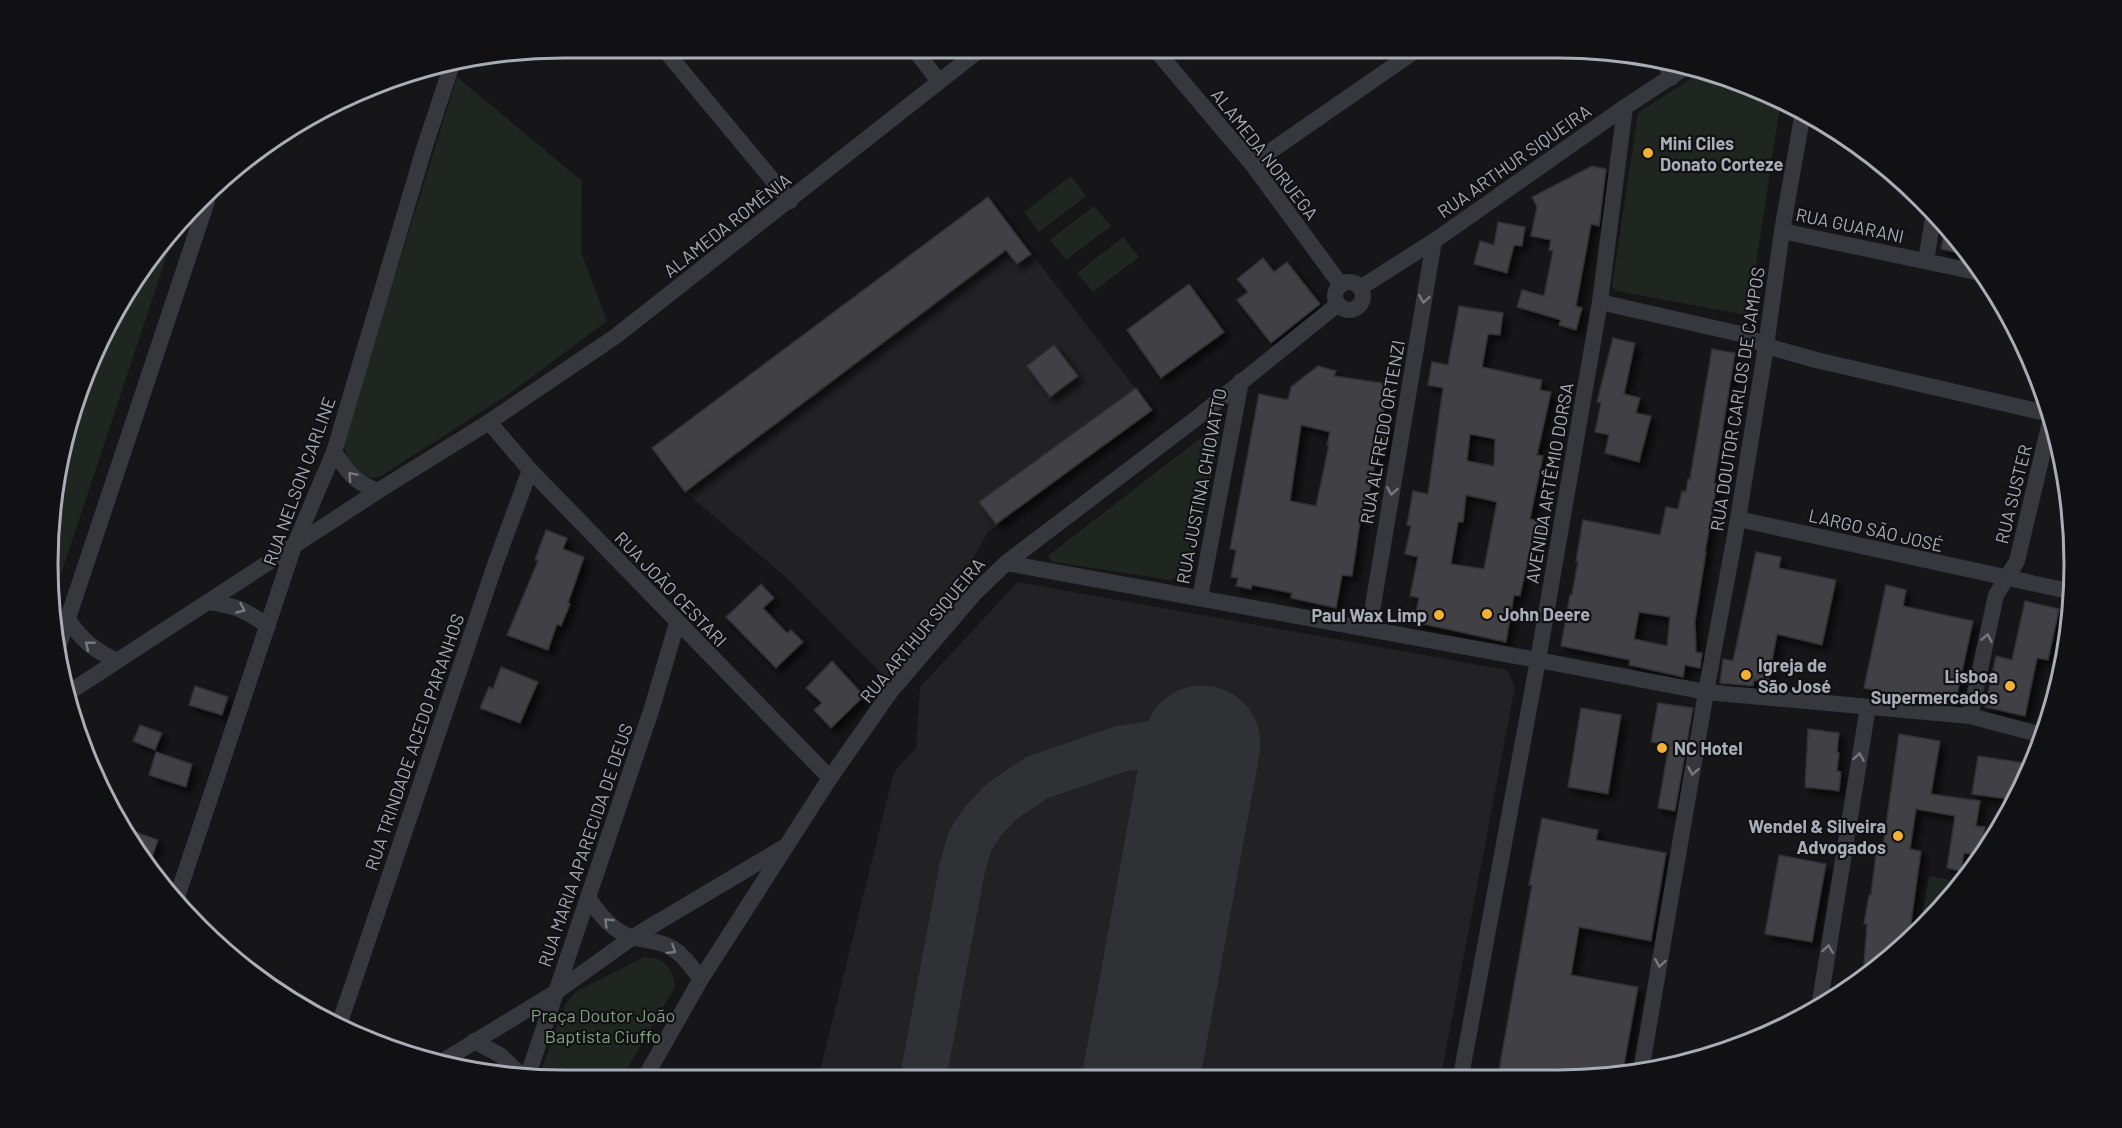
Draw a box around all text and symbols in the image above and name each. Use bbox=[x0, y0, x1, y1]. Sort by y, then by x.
street label: ALAMEDA NORUEGA bbox=[1207, 84, 1323, 224]
street label: RUA ARTHUR SIQUEIRA bbox=[1433, 100, 1595, 222]
place label: Mini Ciles Donato Corteze bbox=[1660, 132, 1783, 175]
marker: Mini Ciles Donato Corteze bbox=[1641, 146, 1655, 160]
street label: ALAMEDA ROMÊNIA bbox=[659, 168, 795, 282]
street label: RUA GUARANI bbox=[1794, 203, 1906, 247]
street label: RUA DOUTOR CARLOS DE CAMPOS bbox=[1705, 265, 1769, 533]
one-way arrow bbox=[1418, 294, 1431, 304]
street label: RUA ALFREDO ORTENZI bbox=[1355, 338, 1409, 526]
street label: AVENIDA ARTÊMIO DORSA bbox=[1520, 381, 1578, 585]
street label: RUA JUSTINA CHIOVATTO bbox=[1171, 386, 1231, 586]
street label: RUA NELSON CARLINE bbox=[258, 394, 340, 568]
street label: RUA SUSTER bbox=[1990, 442, 2036, 546]
one-way arrow bbox=[349, 472, 360, 483]
one-way arrow bbox=[1386, 486, 1399, 496]
street label: LARGO SÃO JOSÉ bbox=[1807, 504, 1945, 556]
street label: RUA JOÃO CESTARI bbox=[610, 527, 732, 651]
street label: RUA ARTHUR SIQUEIRA bbox=[855, 553, 989, 707]
one-way arrow bbox=[234, 602, 245, 614]
place label: John Deere bbox=[1499, 603, 1590, 625]
place label: Paul Wax Limp bbox=[1311, 604, 1427, 626]
marker: John Deere bbox=[1480, 607, 1494, 621]
marker: Paul Wax Limp bbox=[1432, 608, 1446, 622]
street label: RUA TRINDADE ACEDO PARANHOS bbox=[360, 611, 468, 873]
one-way arrow bbox=[1980, 633, 1993, 643]
one-way arrow bbox=[85, 641, 96, 652]
place label: Igreja de São José bbox=[1758, 654, 1831, 697]
place label: Lisboa Supermercados bbox=[1871, 665, 1998, 708]
marker: Igreja de São José bbox=[1739, 668, 1753, 682]
marker: Lisboa Supermercados bbox=[2003, 679, 2017, 693]
street label: RUA MARIA APARECIDA DE DEUS bbox=[533, 721, 637, 969]
place label: NC Hotel bbox=[1674, 737, 1743, 759]
marker: NC Hotel bbox=[1655, 741, 1669, 755]
one-way arrow bbox=[1853, 752, 1865, 761]
one-way arrow bbox=[1687, 765, 1700, 775]
place label: Wendel & Silveira Advogados bbox=[1748, 815, 1886, 858]
marker: Wendel & Silveira Advogados bbox=[1891, 829, 1905, 843]
one-way arrow bbox=[605, 918, 615, 929]
one-way arrow bbox=[666, 942, 677, 953]
one-way arrow bbox=[1821, 944, 1834, 954]
one-way arrow bbox=[1654, 958, 1667, 968]
park label: Praça Doutor João Baptista Ciuffo bbox=[531, 1004, 675, 1047]

